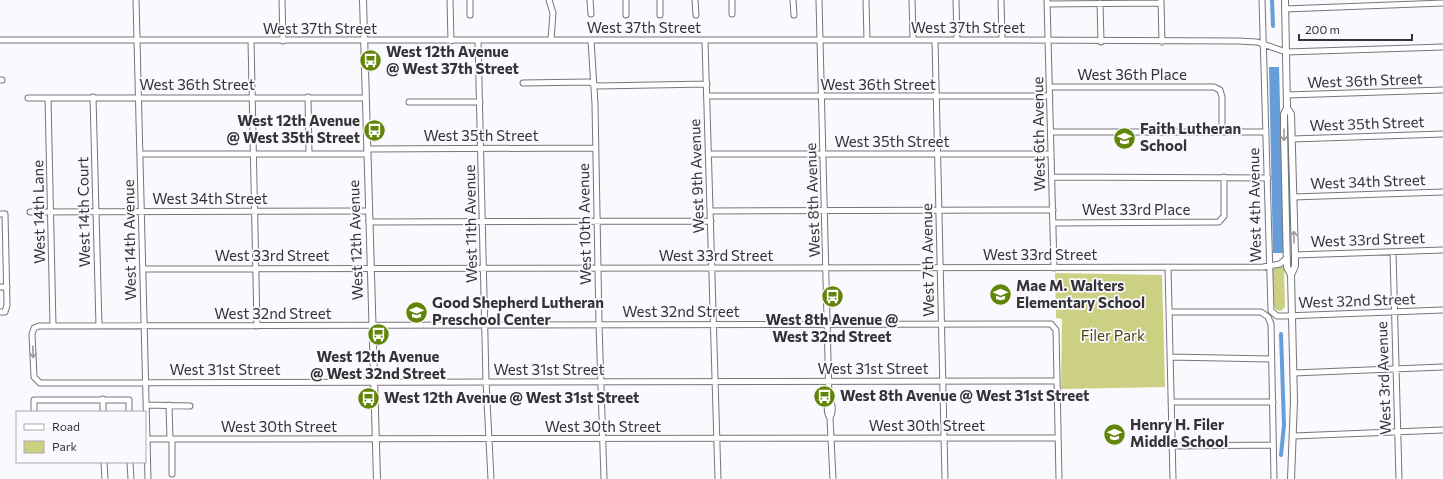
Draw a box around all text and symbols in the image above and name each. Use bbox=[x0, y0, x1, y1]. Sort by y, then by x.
scale bar bbox=[1299, 16, 1412, 42]
street label: West 37th Street bbox=[587, 18, 701, 36]
street label: West 37th Street bbox=[911, 18, 1025, 36]
street label: West 37th Street bbox=[263, 19, 377, 37]
text: 200 m bbox=[1305, 22, 1340, 36]
place label: West 12th Avenue @ West 37th Street bbox=[386, 42, 519, 77]
bus stop icon: West 12th Avenue @ West 37th Street bbox=[358, 48, 384, 74]
street label: West 36th Place bbox=[1077, 65, 1187, 83]
street label: West 36th Street bbox=[1307, 69, 1423, 91]
street label: West 36th Street bbox=[139, 75, 255, 93]
street label: West 36th Street bbox=[820, 75, 936, 93]
street label: West 6th Avenue bbox=[1028, 76, 1048, 192]
place label: West 12th Avenue @ West 35th Street bbox=[226, 111, 360, 146]
street label: West 35th Street bbox=[1309, 112, 1425, 134]
bus stop icon: West 12th Avenue @ West 35th Street bbox=[362, 117, 388, 143]
street label: West 9th Avenue bbox=[685, 118, 707, 234]
place label: Faith Lutheran School bbox=[1140, 119, 1241, 154]
school or university icon: Faith Lutheran School bbox=[1112, 125, 1138, 151]
street label: West 35th Street bbox=[423, 126, 539, 144]
one-way arrow bbox=[1280, 128, 1288, 141]
street label: West 35th Street bbox=[834, 132, 950, 150]
street label: West 8th Avenue bbox=[801, 142, 823, 258]
street label: West 4th Avenue bbox=[1244, 147, 1264, 262]
street label: West 14th Court bbox=[73, 156, 93, 268]
street label: West 14th Lane bbox=[28, 160, 48, 264]
street label: West 10th Avenue bbox=[574, 163, 594, 285]
street label: West 11th Avenue bbox=[460, 165, 480, 283]
street label: West 34th Street bbox=[1310, 170, 1426, 192]
street label: West 14th Avenue bbox=[119, 179, 139, 301]
street label: West 12th Avenue bbox=[344, 180, 366, 300]
street label: West 34th Street bbox=[152, 189, 268, 207]
street label: West 33rd Place bbox=[1082, 200, 1190, 218]
street label: West 7th Avenue bbox=[917, 203, 937, 317]
street label: West 33rd Street bbox=[1310, 228, 1426, 250]
one-way arrow bbox=[1290, 231, 1298, 244]
street label: West 33rd Street bbox=[983, 245, 1097, 263]
street label: West 33rd Street bbox=[215, 246, 329, 264]
street label: West 33rd Street bbox=[659, 246, 773, 264]
place label: Mae M. Walters Elementary School bbox=[1016, 276, 1145, 311]
school or university icon: Mae M. Walters Elementary School bbox=[988, 282, 1014, 308]
bus stop icon: West 8th Avenue @ West 32nd Street bbox=[819, 284, 845, 310]
street label: West 32nd Street bbox=[1298, 289, 1416, 311]
place label: Good Shepherd Lutheran Preschool Center bbox=[432, 293, 604, 328]
school or university icon: Good Shepherd Lutheran Preschool Center bbox=[403, 299, 429, 325]
street label: West 32nd Street bbox=[622, 302, 740, 320]
street label: West 32nd Street bbox=[214, 304, 332, 322]
place label: West 8th Avenue @ West 32nd Street bbox=[766, 310, 898, 345]
bus stop icon: West 12th Avenue @ West 32nd Street bbox=[365, 321, 391, 347]
street label: West 3rd Avenue bbox=[1372, 321, 1394, 435]
park label: Filer Park bbox=[1081, 326, 1145, 344]
one-way arrow bbox=[29, 345, 37, 358]
place label: West 12th Avenue @ West 32nd Street bbox=[310, 347, 446, 382]
street label: West 31st Street bbox=[817, 359, 929, 377]
street label: West 31st Street bbox=[169, 360, 281, 378]
street label: West 31st Street bbox=[493, 360, 605, 378]
bus stop icon: West 8th Avenue @ West 31st Street bbox=[811, 383, 837, 409]
bus stop icon: West 12th Avenue @ West 31st Street bbox=[355, 385, 381, 411]
place label: West 8th Avenue @ West 31st Street bbox=[840, 386, 1089, 404]
place label: West 12th Avenue @ West 31st Street bbox=[384, 388, 639, 406]
legend bbox=[16, 411, 146, 463]
place label: Henry H. Filer Middle School bbox=[1130, 415, 1228, 450]
street label: West 30th Street bbox=[869, 416, 985, 434]
street label: West 30th Street bbox=[221, 417, 337, 435]
street label: West 30th Street bbox=[545, 417, 661, 435]
text: Road bbox=[52, 419, 80, 433]
school or university icon: Henry H. Filer Middle School bbox=[1102, 421, 1128, 447]
text: Park bbox=[52, 439, 78, 453]

